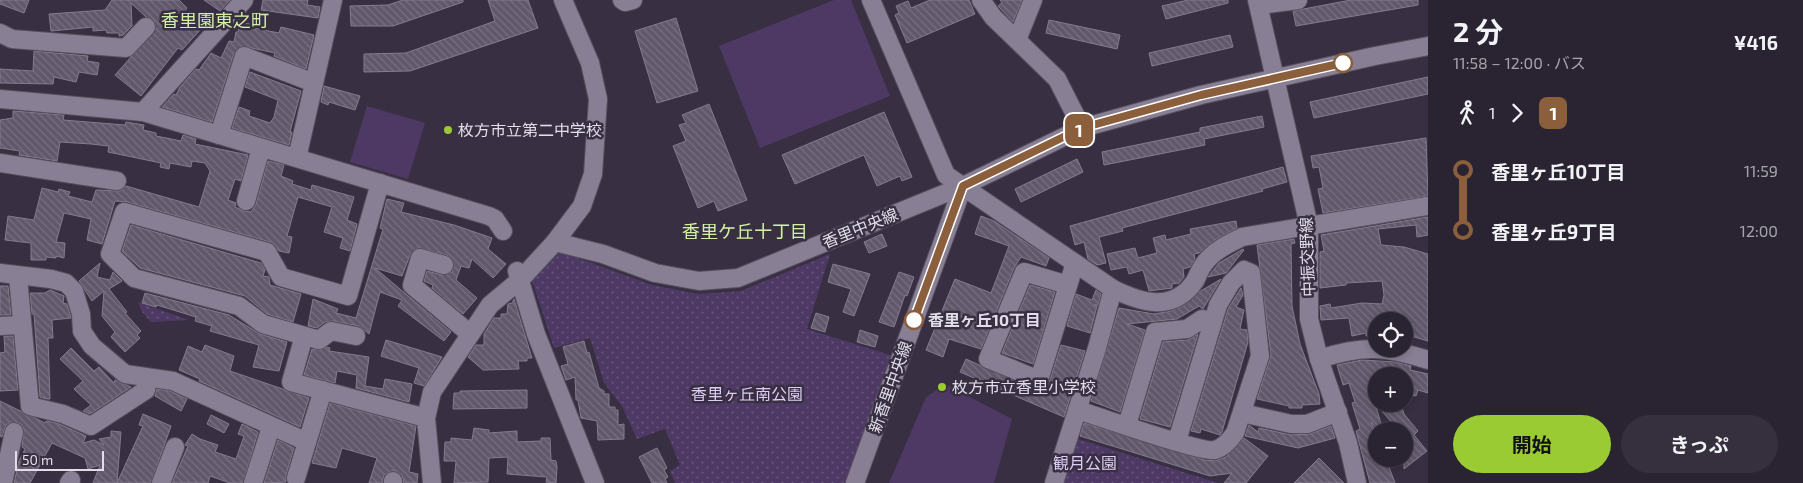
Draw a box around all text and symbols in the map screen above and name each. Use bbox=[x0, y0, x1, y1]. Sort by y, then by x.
district label: 香里園東之町 bbox=[161, 9, 269, 31]
text: 2 分 bbox=[1453, 14, 1503, 48]
text: ¥416 bbox=[1734, 31, 1778, 54]
unlabelled marker bbox=[1333, 53, 1353, 73]
text: 11:58 – 12:00 · バス bbox=[1453, 53, 1586, 72]
icon: walk bbox=[1453, 99, 1481, 127]
icon: forward bbox=[1503, 99, 1531, 127]
text: 1 bbox=[1549, 102, 1557, 124]
text: 1 bbox=[1489, 103, 1495, 122]
line badge: 1 bbox=[1063, 114, 1095, 146]
text: 1 bbox=[1075, 119, 1083, 141]
place label: 枚方市立第二中学校 bbox=[458, 120, 602, 139]
marker: 枚方市立第二中学校 bbox=[442, 124, 454, 136]
text: 香里ヶ丘10丁目 bbox=[1491, 160, 1625, 183]
text: 11:59 bbox=[1744, 161, 1778, 180]
street label: 香里中央線 bbox=[819, 204, 900, 251]
street label: 中振交野線 bbox=[1296, 217, 1317, 297]
district label: 香里ケ丘十丁目 bbox=[682, 220, 808, 242]
text: 香里ヶ丘9丁目 bbox=[1491, 220, 1616, 243]
text: 12:00 bbox=[1740, 221, 1778, 240]
marker: 香里ヶ丘10丁目 bbox=[904, 310, 924, 330]
place label: 香里ヶ丘10丁目 bbox=[928, 310, 1041, 329]
map controls bbox=[1368, 312, 1413, 467]
button: locate bbox=[1368, 312, 1413, 357]
street label: 新香里中央線 bbox=[864, 338, 915, 435]
button: + bbox=[1368, 367, 1413, 412]
place label: 枚方市立香里小学校 bbox=[952, 377, 1096, 396]
marker: 枚方市立香里小学校 bbox=[936, 381, 948, 393]
park label: 香里ヶ丘南公園 bbox=[691, 384, 803, 403]
button: 開始 bbox=[1453, 415, 1611, 473]
button: きっぷ bbox=[1621, 415, 1778, 473]
button: − bbox=[1368, 422, 1413, 467]
scale bar bbox=[15, 448, 104, 471]
text: 50 m bbox=[22, 451, 53, 468]
park label: 観月公園 bbox=[1053, 453, 1117, 472]

